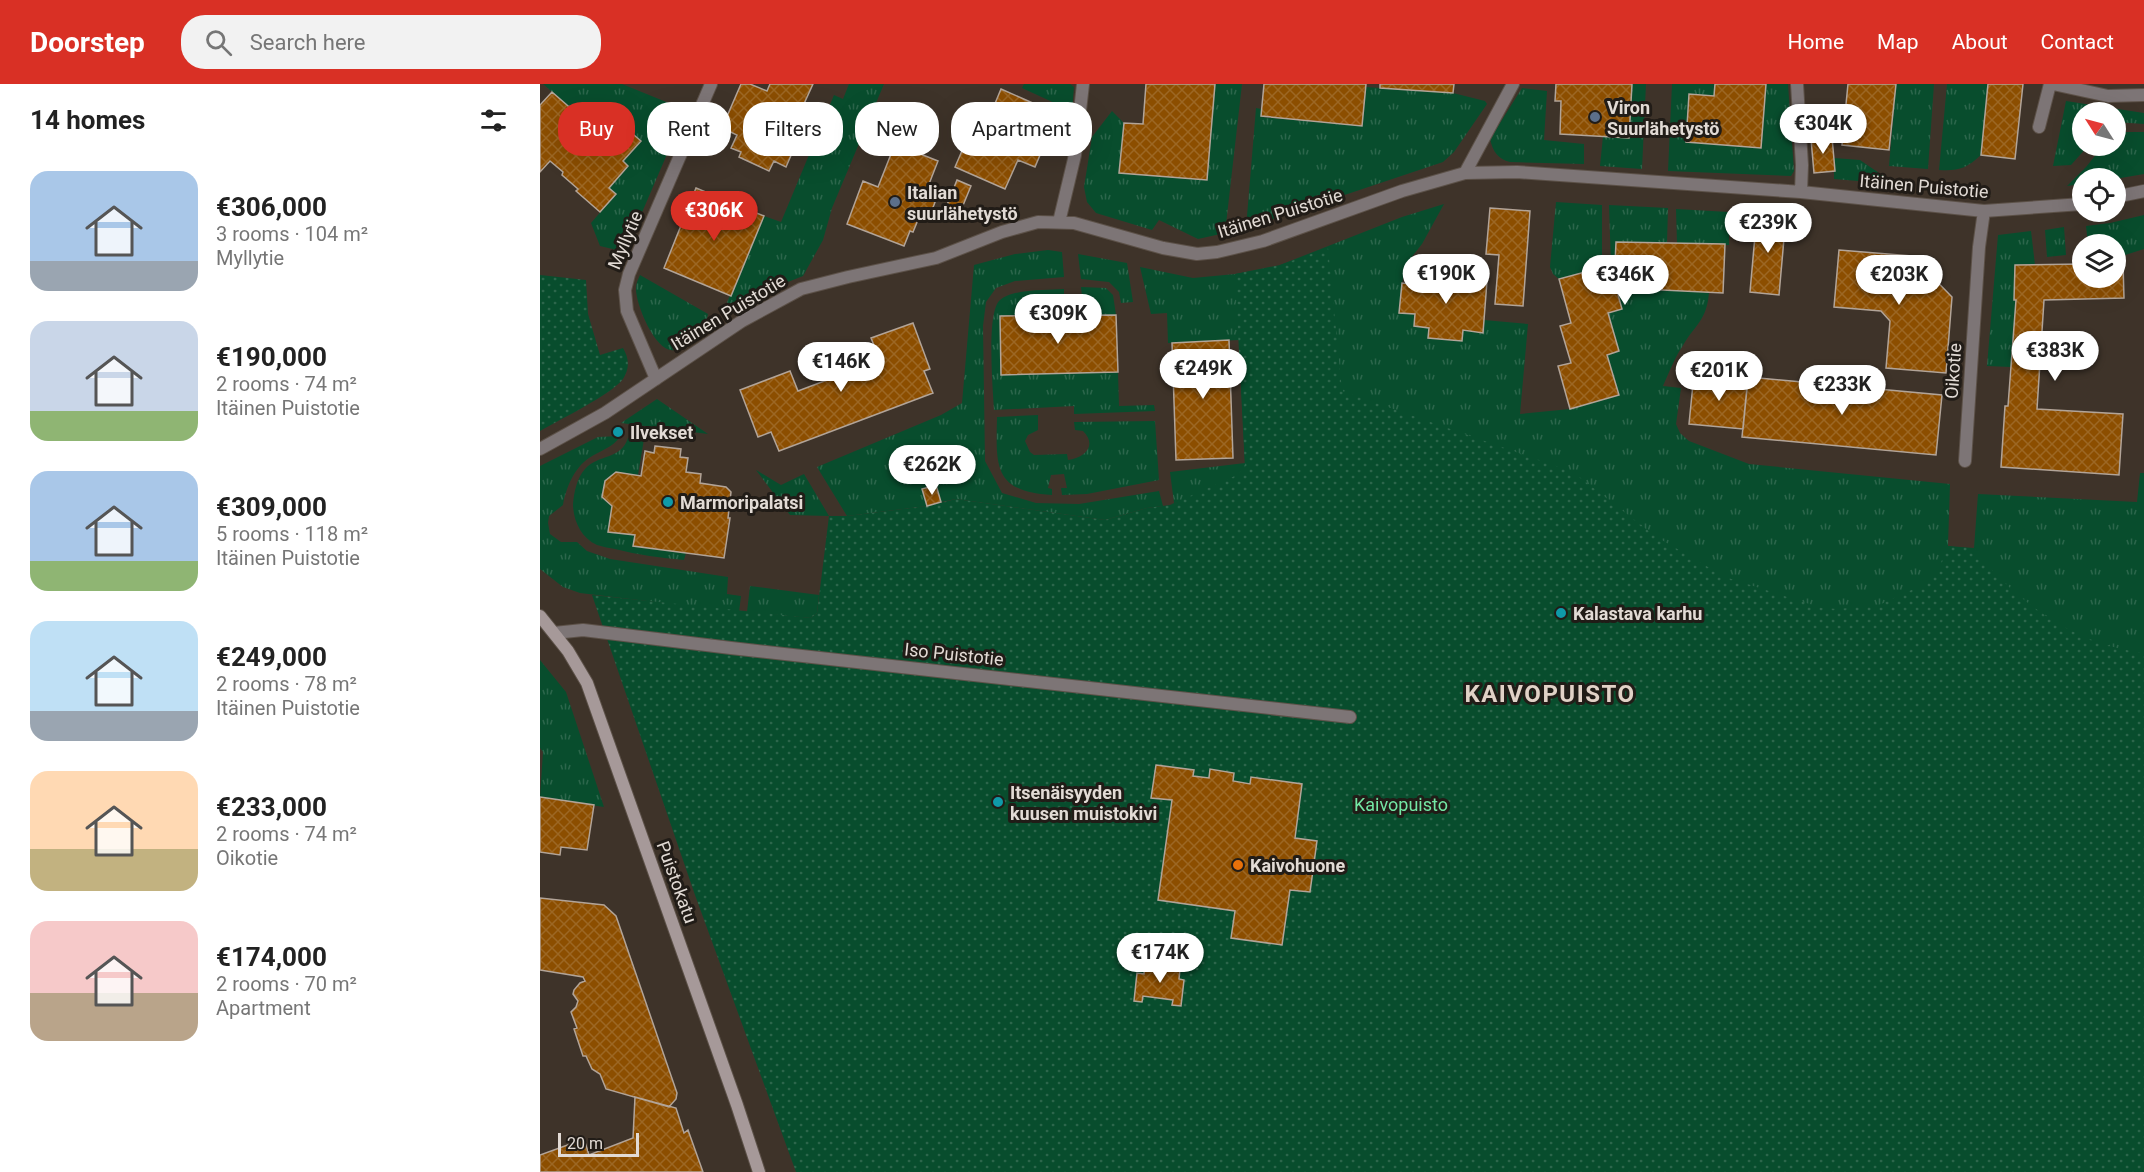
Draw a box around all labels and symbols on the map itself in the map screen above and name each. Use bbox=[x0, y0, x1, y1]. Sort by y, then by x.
place label: Viron Suurlähetystö bbox=[1607, 97, 1719, 139]
north arrow bbox=[2072, 102, 2126, 156]
pin: €304K bbox=[1781, 104, 1865, 155]
marker: Viron Suurlähetystö bbox=[1588, 110, 1602, 124]
street label: Itäinen Puistotie bbox=[1859, 170, 1989, 202]
place label: Italian suurlähetystö bbox=[907, 182, 1018, 224]
street label: Itäinen Puistotie bbox=[1215, 184, 1345, 242]
pin: €306K bbox=[672, 191, 756, 242]
marker: Italian suurlähetystö bbox=[888, 195, 902, 209]
pin: €239K bbox=[1726, 203, 1810, 254]
street label: Myllytie bbox=[603, 208, 647, 272]
pin: €190K bbox=[1404, 254, 1488, 305]
pin: €346K bbox=[1583, 255, 1667, 306]
pin: €203K bbox=[1857, 255, 1941, 306]
street label: Itäinen Puistotie bbox=[667, 270, 789, 354]
pin: €309K bbox=[1016, 294, 1100, 345]
pin: €383K bbox=[2013, 331, 2097, 382]
pin: €146K bbox=[799, 342, 883, 393]
street label: Oikotie bbox=[1941, 342, 1965, 400]
pin: €249K bbox=[1161, 349, 1245, 400]
pin: €201K bbox=[1677, 351, 1761, 402]
pin: €233K bbox=[1800, 365, 1884, 416]
place label: Ilvekset bbox=[630, 422, 693, 443]
marker: Ilvekset bbox=[611, 425, 625, 439]
pin: €262K bbox=[890, 445, 974, 496]
place label: Marmoripalatsi bbox=[680, 492, 803, 513]
marker: Marmoripalatsi bbox=[661, 495, 675, 509]
place label: Kalastava karhu bbox=[1573, 603, 1702, 624]
marker: Kalastava karhu bbox=[1554, 606, 1568, 620]
street label: Iso Puistotie bbox=[903, 638, 1005, 670]
district label: KAIVOPUISTO bbox=[1464, 680, 1636, 708]
place label: Itsenäisyyden kuusen muistokivi bbox=[1010, 782, 1157, 824]
park label: Kaivopuisto bbox=[1354, 794, 1448, 815]
marker: Itsenäisyyden kuusen muistokivi bbox=[991, 795, 1005, 809]
street label: Puistokatu bbox=[652, 838, 702, 926]
place label: Kaivohuone bbox=[1250, 855, 1345, 876]
marker: Kaivohuone bbox=[1231, 858, 1245, 872]
pin: €174K bbox=[1118, 933, 1202, 984]
scale bar bbox=[558, 1130, 639, 1158]

